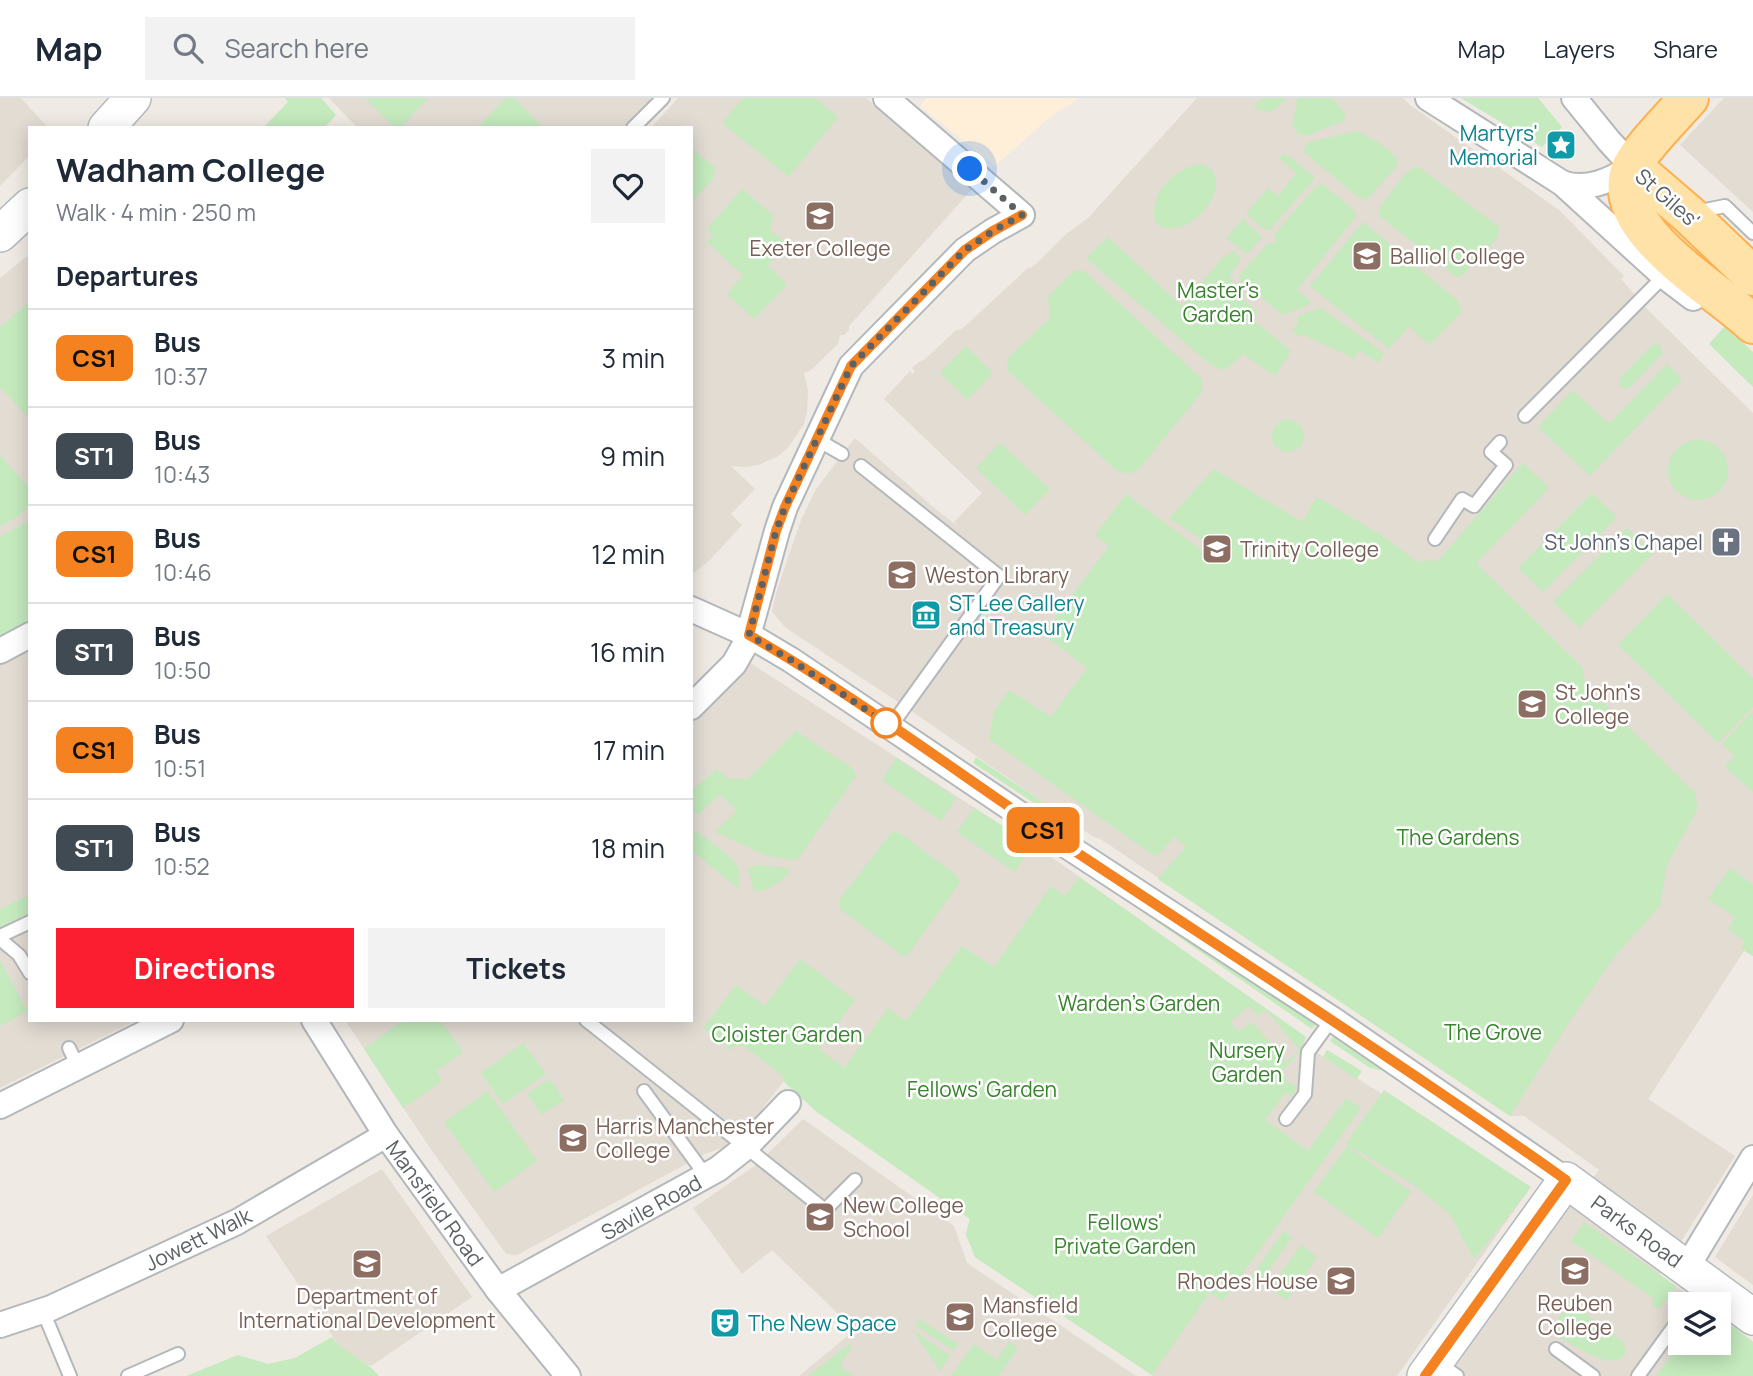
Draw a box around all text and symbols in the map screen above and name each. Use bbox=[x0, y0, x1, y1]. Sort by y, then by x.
search box bbox=[145, 17, 635, 80]
text: Map bbox=[35, 26, 103, 71]
icon: search bbox=[169, 29, 207, 67]
text: Search here bbox=[225, 30, 369, 66]
text: Map bbox=[1458, 32, 1505, 65]
text: Layers bbox=[1543, 32, 1615, 65]
text: Share bbox=[1653, 32, 1718, 65]
place label: Martyrs' Memorial bbox=[1449, 119, 1538, 171]
place icon: Martyrs' Memorial bbox=[1544, 128, 1578, 162]
text: Wadham College bbox=[56, 147, 325, 192]
button: heart bbox=[591, 149, 665, 223]
your location bbox=[952, 151, 987, 186]
street label: St Giles' bbox=[1630, 162, 1706, 234]
text: Walk · 4 min · 250 m bbox=[56, 196, 256, 228]
school or university icon: Exeter College bbox=[803, 199, 837, 233]
place label: Exeter College bbox=[749, 234, 891, 262]
school or university icon: Balliol College bbox=[1350, 239, 1384, 273]
place label: Balliol College bbox=[1390, 242, 1525, 270]
text: Departures bbox=[56, 258, 198, 294]
park label: Master's Garden bbox=[1177, 276, 1259, 328]
text: Bus bbox=[154, 324, 201, 360]
text: 3 min bbox=[602, 340, 665, 376]
text: CS1 bbox=[72, 341, 117, 374]
text: 10:37 bbox=[154, 360, 208, 392]
text: Bus bbox=[154, 422, 201, 458]
text: 9 min bbox=[600, 438, 665, 474]
text: ST1 bbox=[74, 439, 115, 472]
text: 10:43 bbox=[154, 458, 210, 490]
text: Bus bbox=[154, 520, 201, 556]
church icon: St John's Chapel bbox=[1709, 525, 1743, 559]
place label: St John's Chapel bbox=[1544, 528, 1703, 556]
school or university icon: Trinity College bbox=[1200, 532, 1234, 566]
place label: Trinity College bbox=[1240, 535, 1379, 563]
text: 12 min bbox=[591, 536, 665, 572]
text: CS1 bbox=[72, 537, 117, 570]
text: 10:46 bbox=[154, 556, 212, 588]
school or university icon: Weston Library bbox=[885, 558, 919, 592]
place label: Weston Library bbox=[925, 561, 1069, 589]
place label: ST Lee Gallery and Treasury bbox=[949, 589, 1085, 641]
museum icon: ST Lee Gallery and Treasury bbox=[909, 598, 943, 632]
text: Bus bbox=[154, 618, 201, 654]
text: 16 min bbox=[590, 634, 665, 670]
text: ST1 bbox=[74, 635, 115, 668]
text: 10:50 bbox=[154, 654, 211, 686]
place label: St John's College bbox=[1555, 678, 1641, 730]
school or university icon: St John's College bbox=[1515, 687, 1549, 721]
unlabelled marker bbox=[871, 708, 901, 738]
text: Bus bbox=[154, 716, 201, 752]
text: 17 min bbox=[593, 732, 665, 768]
text: CS1 bbox=[72, 733, 117, 766]
text: 10:51 bbox=[154, 752, 206, 784]
line badge: CS1 bbox=[1003, 807, 1083, 853]
text: CS1 bbox=[1021, 813, 1065, 846]
text: Bus bbox=[154, 814, 201, 850]
park label: The Gardens bbox=[1396, 823, 1520, 851]
text: 18 min bbox=[591, 830, 665, 866]
text: ST1 bbox=[74, 831, 115, 864]
text: 10:52 bbox=[154, 850, 210, 882]
button: Directions bbox=[56, 928, 354, 1008]
button: Tickets bbox=[368, 928, 665, 1008]
park label: Warden's Garden bbox=[1058, 989, 1220, 1017]
park label: The Grove bbox=[1444, 1018, 1542, 1046]
park label: Cloister Garden bbox=[711, 1020, 863, 1048]
park label: Nursery Garden bbox=[1209, 1036, 1285, 1088]
park label: Fellows' Garden bbox=[907, 1075, 1057, 1103]
place label: Harris Manchester College bbox=[596, 1112, 775, 1164]
school or university icon: Harris Manchester College bbox=[556, 1121, 590, 1155]
street label: Mansfield Road bbox=[380, 1134, 490, 1272]
street label: Savile Road bbox=[596, 1168, 706, 1246]
street label: Parks Road bbox=[1586, 1188, 1688, 1274]
place label: New College School bbox=[843, 1191, 964, 1243]
school or university icon: New College School bbox=[803, 1200, 837, 1234]
street label: Jowett Walk bbox=[140, 1201, 256, 1277]
park label: Fellows' Private Garden bbox=[1054, 1208, 1196, 1260]
school or university icon: Department of International Development bbox=[350, 1247, 384, 1281]
school or university icon: Reuben College bbox=[1558, 1254, 1592, 1288]
school or university icon: Rhodes House bbox=[1324, 1264, 1358, 1298]
place label: Rhodes House bbox=[1177, 1267, 1318, 1295]
place label: Department of International Development bbox=[238, 1282, 496, 1334]
place label: Reuben College bbox=[1538, 1289, 1612, 1341]
place label: Mansfield College bbox=[983, 1291, 1078, 1343]
map controls bbox=[1668, 1292, 1731, 1355]
button: layers bbox=[1668, 1292, 1731, 1355]
school or university icon: Mansfield College bbox=[943, 1300, 977, 1334]
theatre icon: The New Space bbox=[708, 1306, 742, 1340]
place label: The New Space bbox=[748, 1309, 897, 1337]

